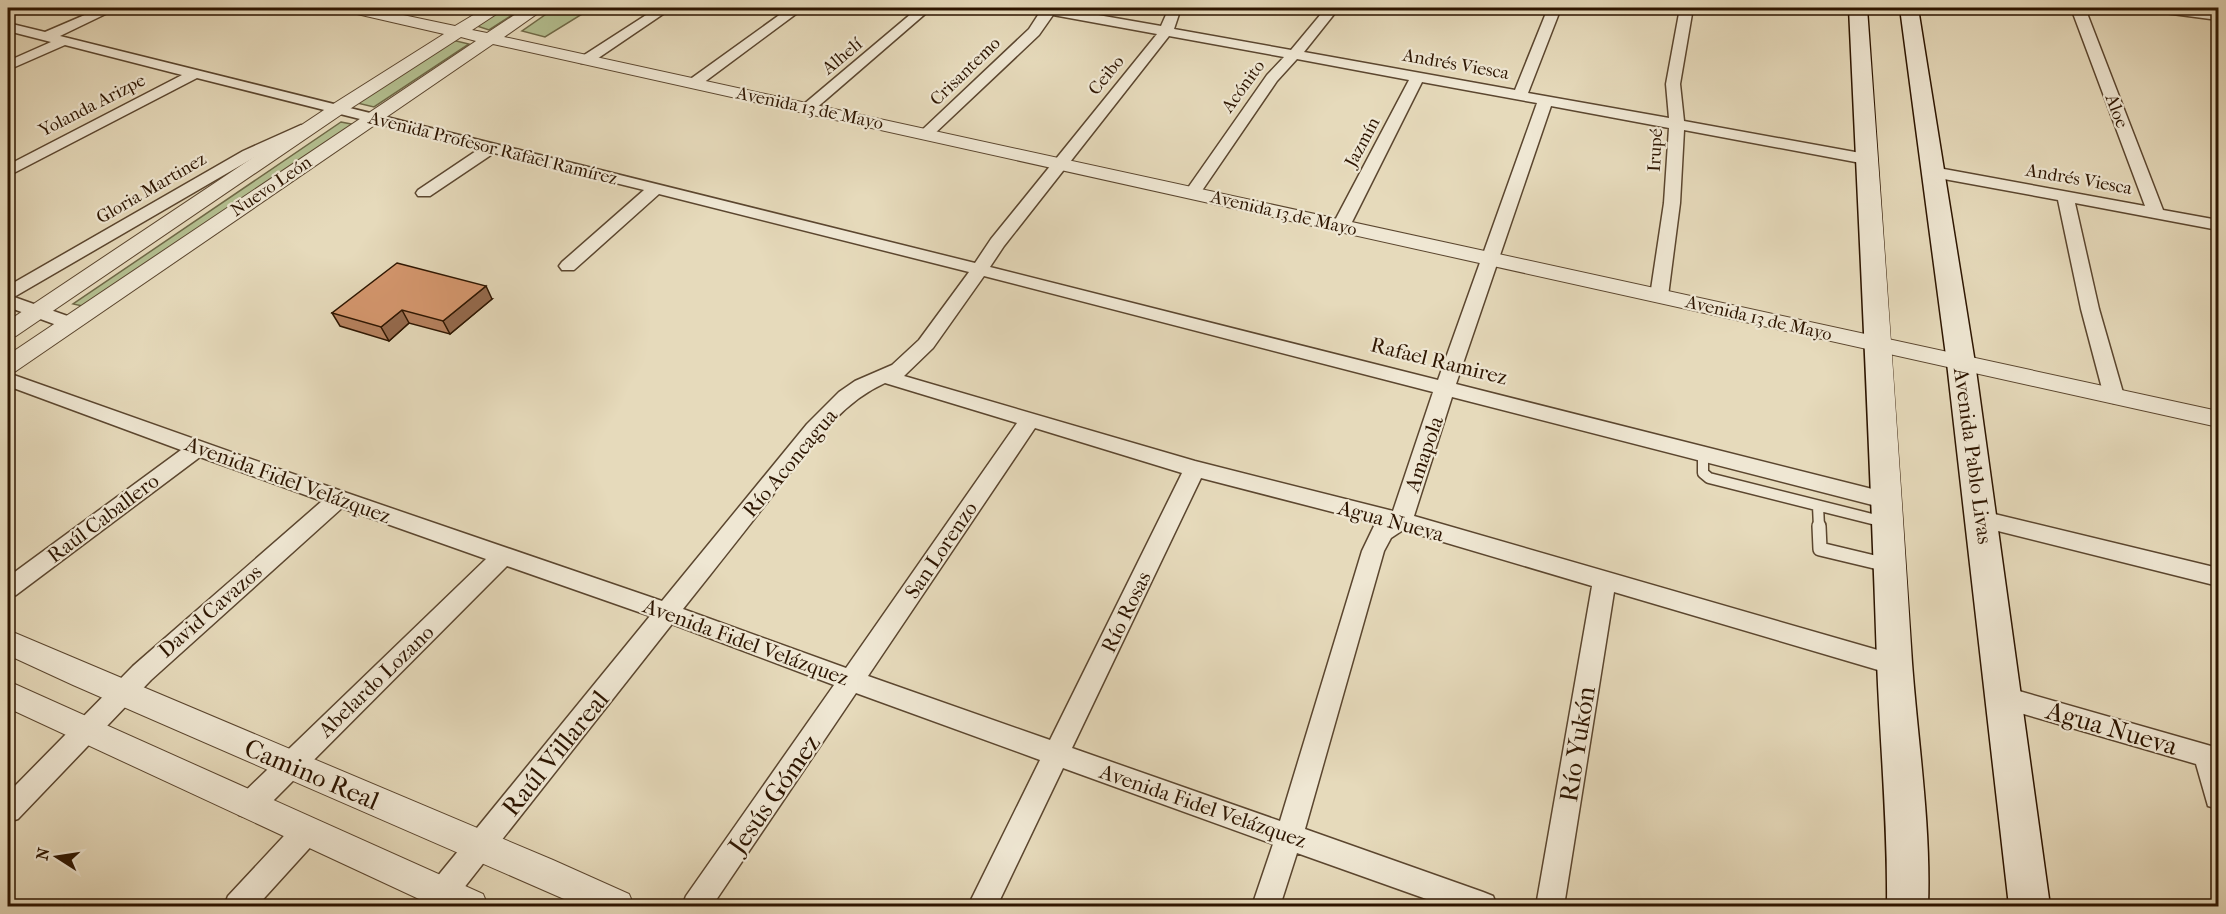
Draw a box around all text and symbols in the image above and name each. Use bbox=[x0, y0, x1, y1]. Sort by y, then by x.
street label: Alhelí bbox=[817, 33, 867, 80]
street label: Crisantemo bbox=[926, 33, 1005, 110]
street label: Andrés Viesca bbox=[1400, 45, 1511, 84]
street label: Ceibo bbox=[1084, 51, 1129, 99]
street label: Acónito bbox=[1217, 56, 1269, 117]
street label: Yolanda Arizpe bbox=[35, 70, 149, 142]
street label: Avenida 13 de Mayo bbox=[734, 82, 885, 134]
street label: Aloe bbox=[2100, 90, 2133, 131]
street label: Avenida Profesor Rafael Ramírez bbox=[365, 107, 619, 190]
street label: Jazmín bbox=[1340, 113, 1385, 173]
street label: Irupé bbox=[1644, 128, 1667, 172]
street label: Gloria Martinez bbox=[93, 149, 210, 228]
street label: Nuevo León bbox=[227, 151, 316, 221]
street label: Andrés Viesca bbox=[2023, 160, 2134, 199]
street label: Avenida 13 de Mayo bbox=[1208, 186, 1359, 241]
street label: Avenida 13 de Mayo bbox=[1683, 291, 1834, 346]
street label: Rafael Ramirez bbox=[1368, 332, 1510, 390]
street label: Avenida Pablo Livas bbox=[1949, 365, 1997, 546]
street label: Río Aconcagua bbox=[738, 404, 842, 522]
street label: Amapola bbox=[1400, 413, 1448, 496]
street label: Avenida Fidel Velázquez bbox=[181, 431, 394, 528]
street label: Raúl Caballero bbox=[43, 468, 163, 568]
street label: Agua Nueva bbox=[1334, 495, 1447, 547]
street label: San Lorenzo bbox=[900, 497, 982, 603]
street label: David Cavazos bbox=[153, 559, 267, 662]
street label: Río Rosas bbox=[1096, 567, 1156, 656]
street label: Avenida Fidel Velázquez bbox=[639, 593, 852, 690]
street label: Abelardo Lozano bbox=[313, 620, 439, 743]
street label: Raúl Villareal bbox=[495, 684, 615, 822]
street label: Río Yukón bbox=[1553, 684, 1602, 804]
street label: Agua Nueva bbox=[2042, 695, 2182, 762]
street label: Jesús Gómez bbox=[721, 728, 827, 862]
street label: Camino Real bbox=[240, 732, 384, 817]
street label: Avenida Fidel Velázquez bbox=[1096, 759, 1309, 853]
north arrow bbox=[27, 827, 87, 887]
text: N bbox=[32, 845, 54, 862]

